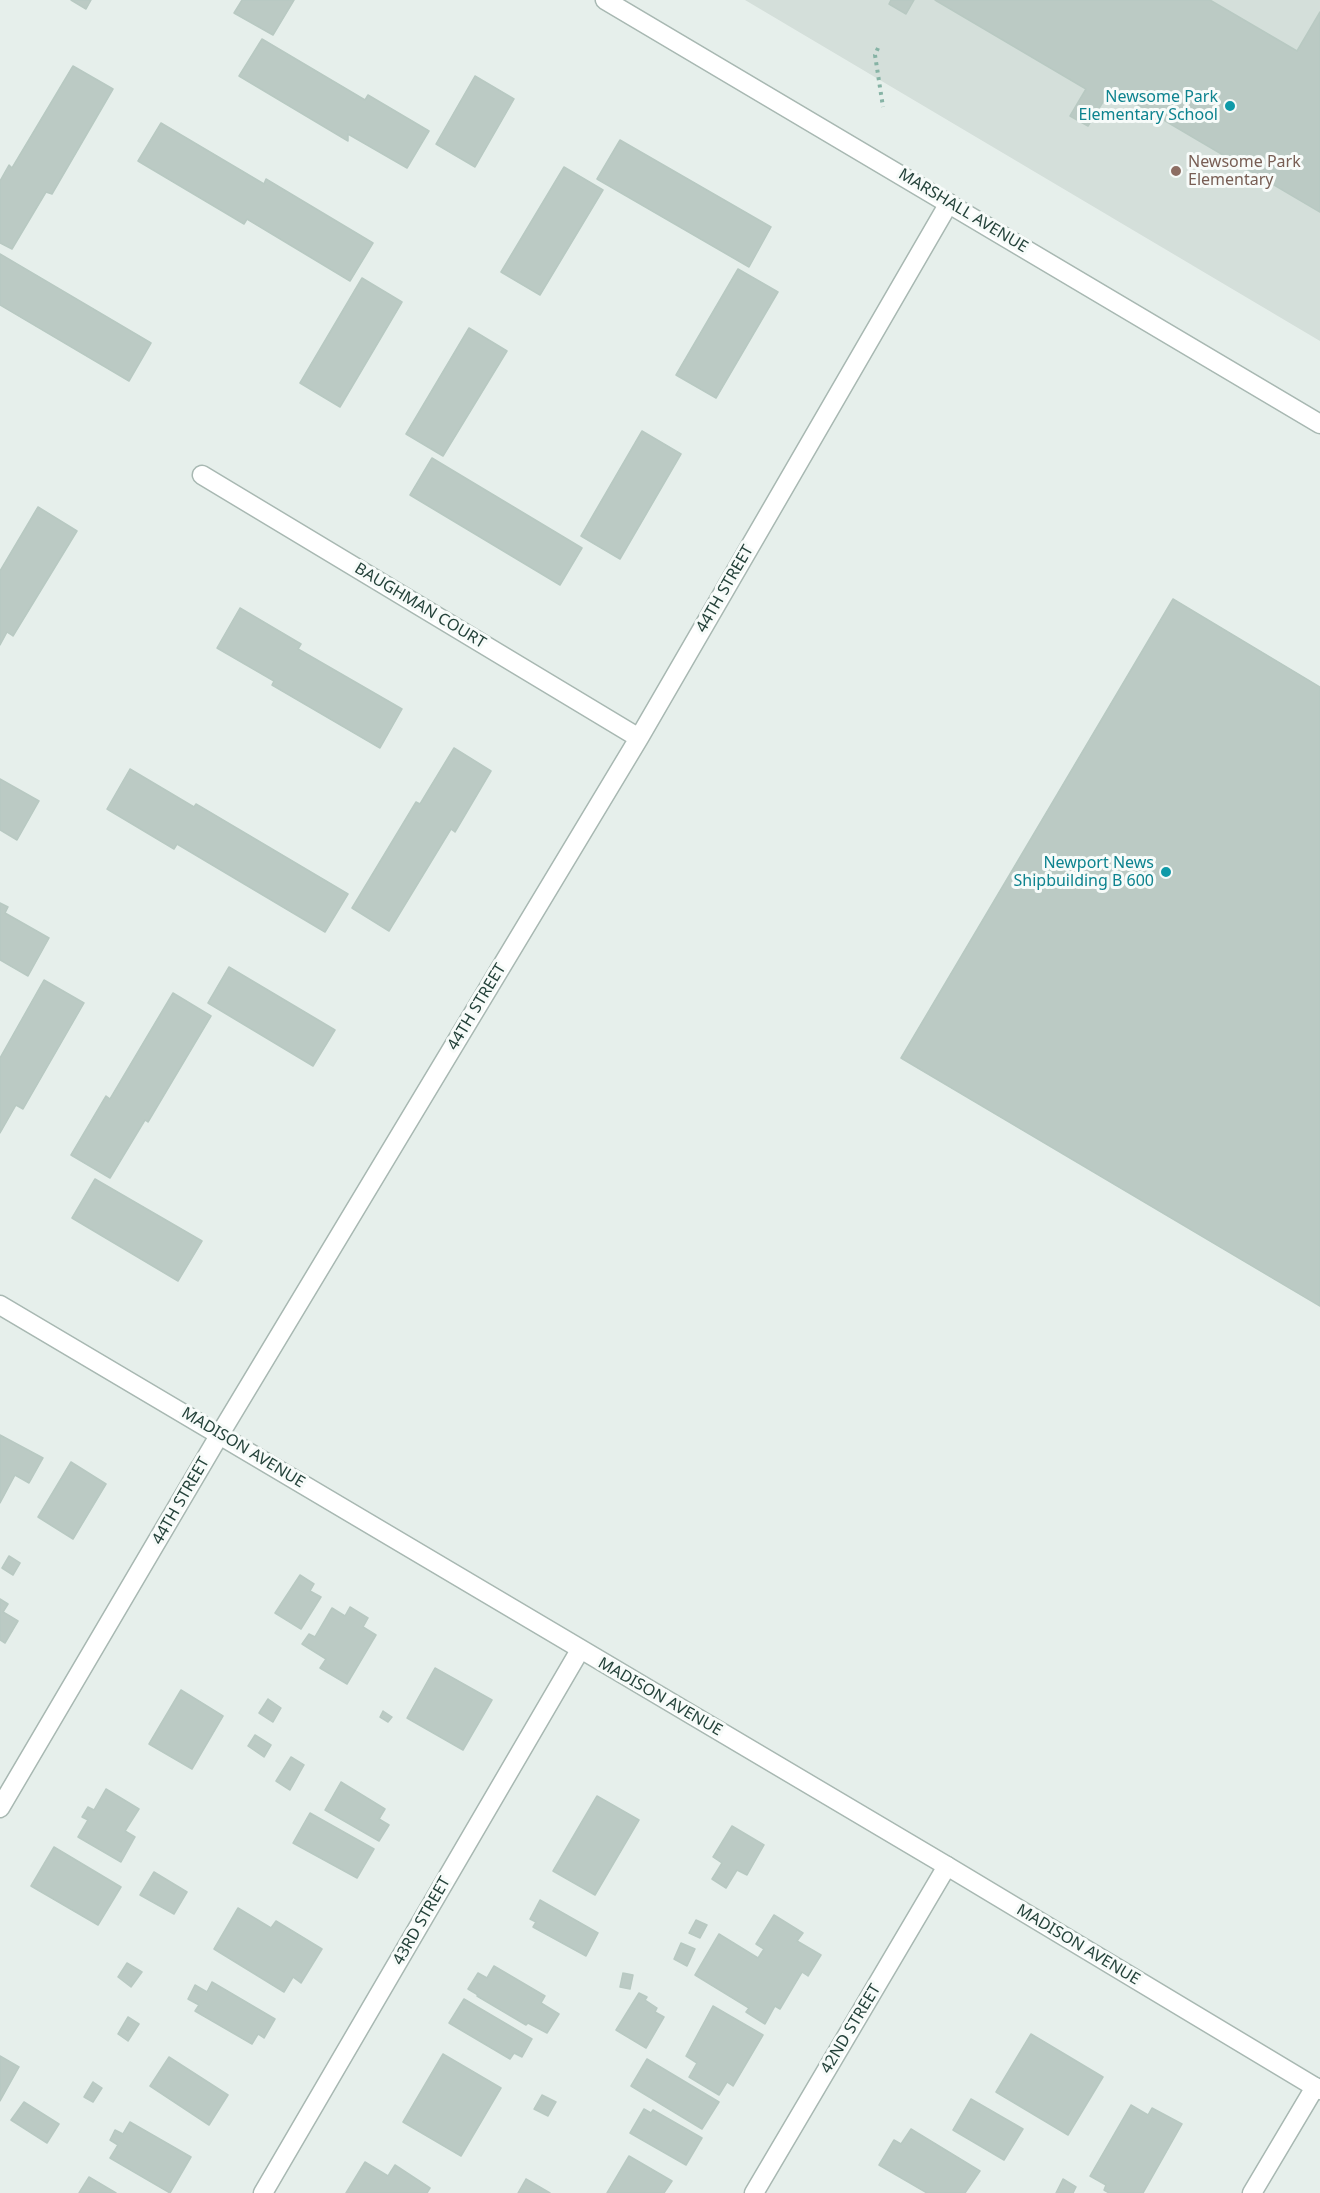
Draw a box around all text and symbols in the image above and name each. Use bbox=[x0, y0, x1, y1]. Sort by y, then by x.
place label: Newsome Park Elementary School bbox=[1079, 87, 1218, 125]
marker: Newsome Park Elementary School bbox=[1223, 99, 1237, 113]
place label: Newsome Park Elementary bbox=[1188, 152, 1301, 190]
marker: Newsome Park Elementary bbox=[1169, 164, 1183, 178]
street label: MARSHALL AVENUE bbox=[895, 165, 1031, 257]
street label: 44TH STREET bbox=[692, 542, 758, 636]
street label: BAUGHMAN COURT bbox=[351, 559, 489, 653]
place label: Newport News Shipbuilding B 600 bbox=[1014, 853, 1154, 891]
marker: Newport News Shipbuilding B 600 bbox=[1159, 865, 1173, 879]
street label: 44TH STREET bbox=[444, 960, 510, 1054]
street label: MADISON AVENUE bbox=[178, 1404, 308, 1492]
street label: 44TH STREET bbox=[148, 1454, 214, 1548]
street label: MADISON AVENUE bbox=[594, 1654, 726, 1740]
street label: 43RD STREET bbox=[389, 1874, 455, 1968]
street label: MADISON AVENUE bbox=[1013, 1901, 1143, 1989]
street label: 42ND STREET bbox=[817, 1981, 885, 2077]

